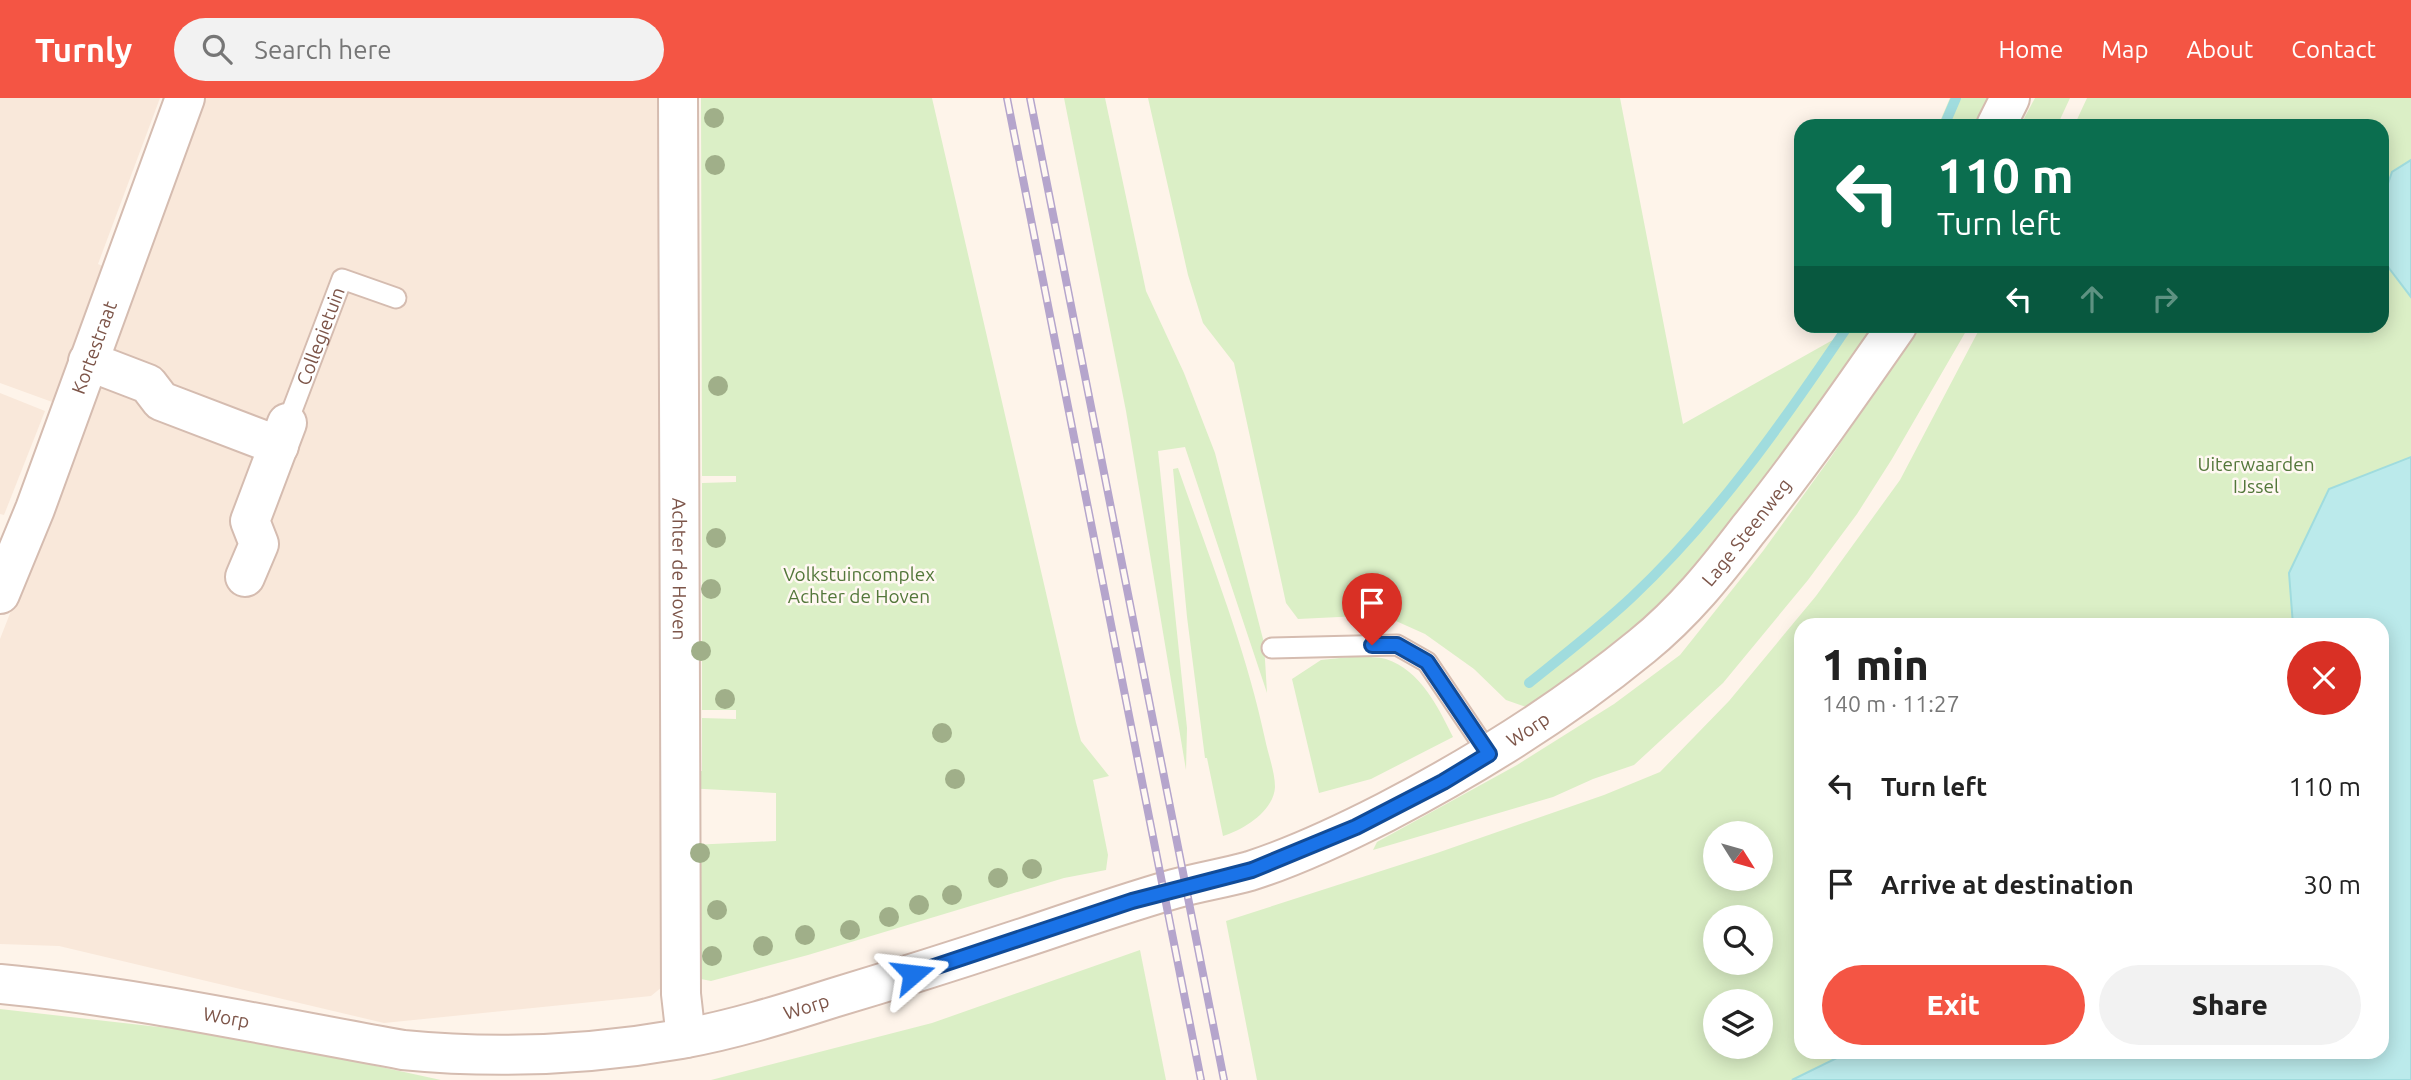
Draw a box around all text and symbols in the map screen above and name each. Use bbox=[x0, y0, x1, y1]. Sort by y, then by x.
search box bbox=[174, 18, 664, 81]
icon: search bbox=[198, 30, 236, 68]
text: Turnly bbox=[35, 31, 132, 68]
text: Search here bbox=[254, 35, 392, 64]
text: Home bbox=[1998, 36, 2063, 63]
text: Map bbox=[2101, 36, 2148, 63]
text: About bbox=[2186, 36, 2253, 63]
text: Contact bbox=[2291, 36, 2376, 63]
icon: left bbox=[1822, 147, 1913, 238]
text: 110 m bbox=[1937, 147, 2074, 202]
text: Turn left bbox=[1937, 205, 2061, 241]
icon: left bbox=[2000, 280, 2038, 318]
icon: ahead bbox=[2073, 280, 2111, 318]
icon: right bbox=[2146, 280, 2184, 318]
street label: Collegietuin bbox=[292, 284, 349, 388]
street label: Kortestraat bbox=[67, 297, 121, 397]
park label: Uiterwaarden IJssel bbox=[2198, 453, 2314, 497]
street label: Lage Steenweg bbox=[1697, 474, 1795, 590]
street label: Achter de Hoven bbox=[668, 498, 691, 640]
park label: Volkstuincomplex Achter de Hoven bbox=[783, 563, 935, 607]
pin bbox=[1342, 573, 1402, 645]
icon: arrive bbox=[1353, 584, 1391, 622]
text: 1 min bbox=[1822, 641, 1929, 688]
button: close bbox=[2287, 641, 2361, 715]
text: 140 m · 11:27 bbox=[1822, 691, 1960, 716]
street label: Worp bbox=[1502, 707, 1554, 751]
icon: left bbox=[1822, 767, 1860, 805]
text: Turn left bbox=[1881, 772, 1987, 801]
text: 110 m bbox=[2289, 772, 2361, 801]
north arrow bbox=[1703, 821, 1773, 891]
map controls bbox=[1703, 821, 1773, 1059]
icon: arrive bbox=[1822, 865, 1860, 903]
text: Arrive at destination bbox=[1881, 870, 2134, 899]
text: 30 m bbox=[2303, 870, 2361, 899]
button: search bbox=[1703, 905, 1773, 975]
position arrow bbox=[876, 937, 950, 1011]
button: Exit bbox=[1822, 965, 2085, 1045]
button: Share bbox=[2099, 965, 2361, 1045]
street label: Worp bbox=[781, 989, 832, 1024]
button: layers bbox=[1703, 989, 1773, 1059]
street label: Worp bbox=[202, 1002, 251, 1032]

